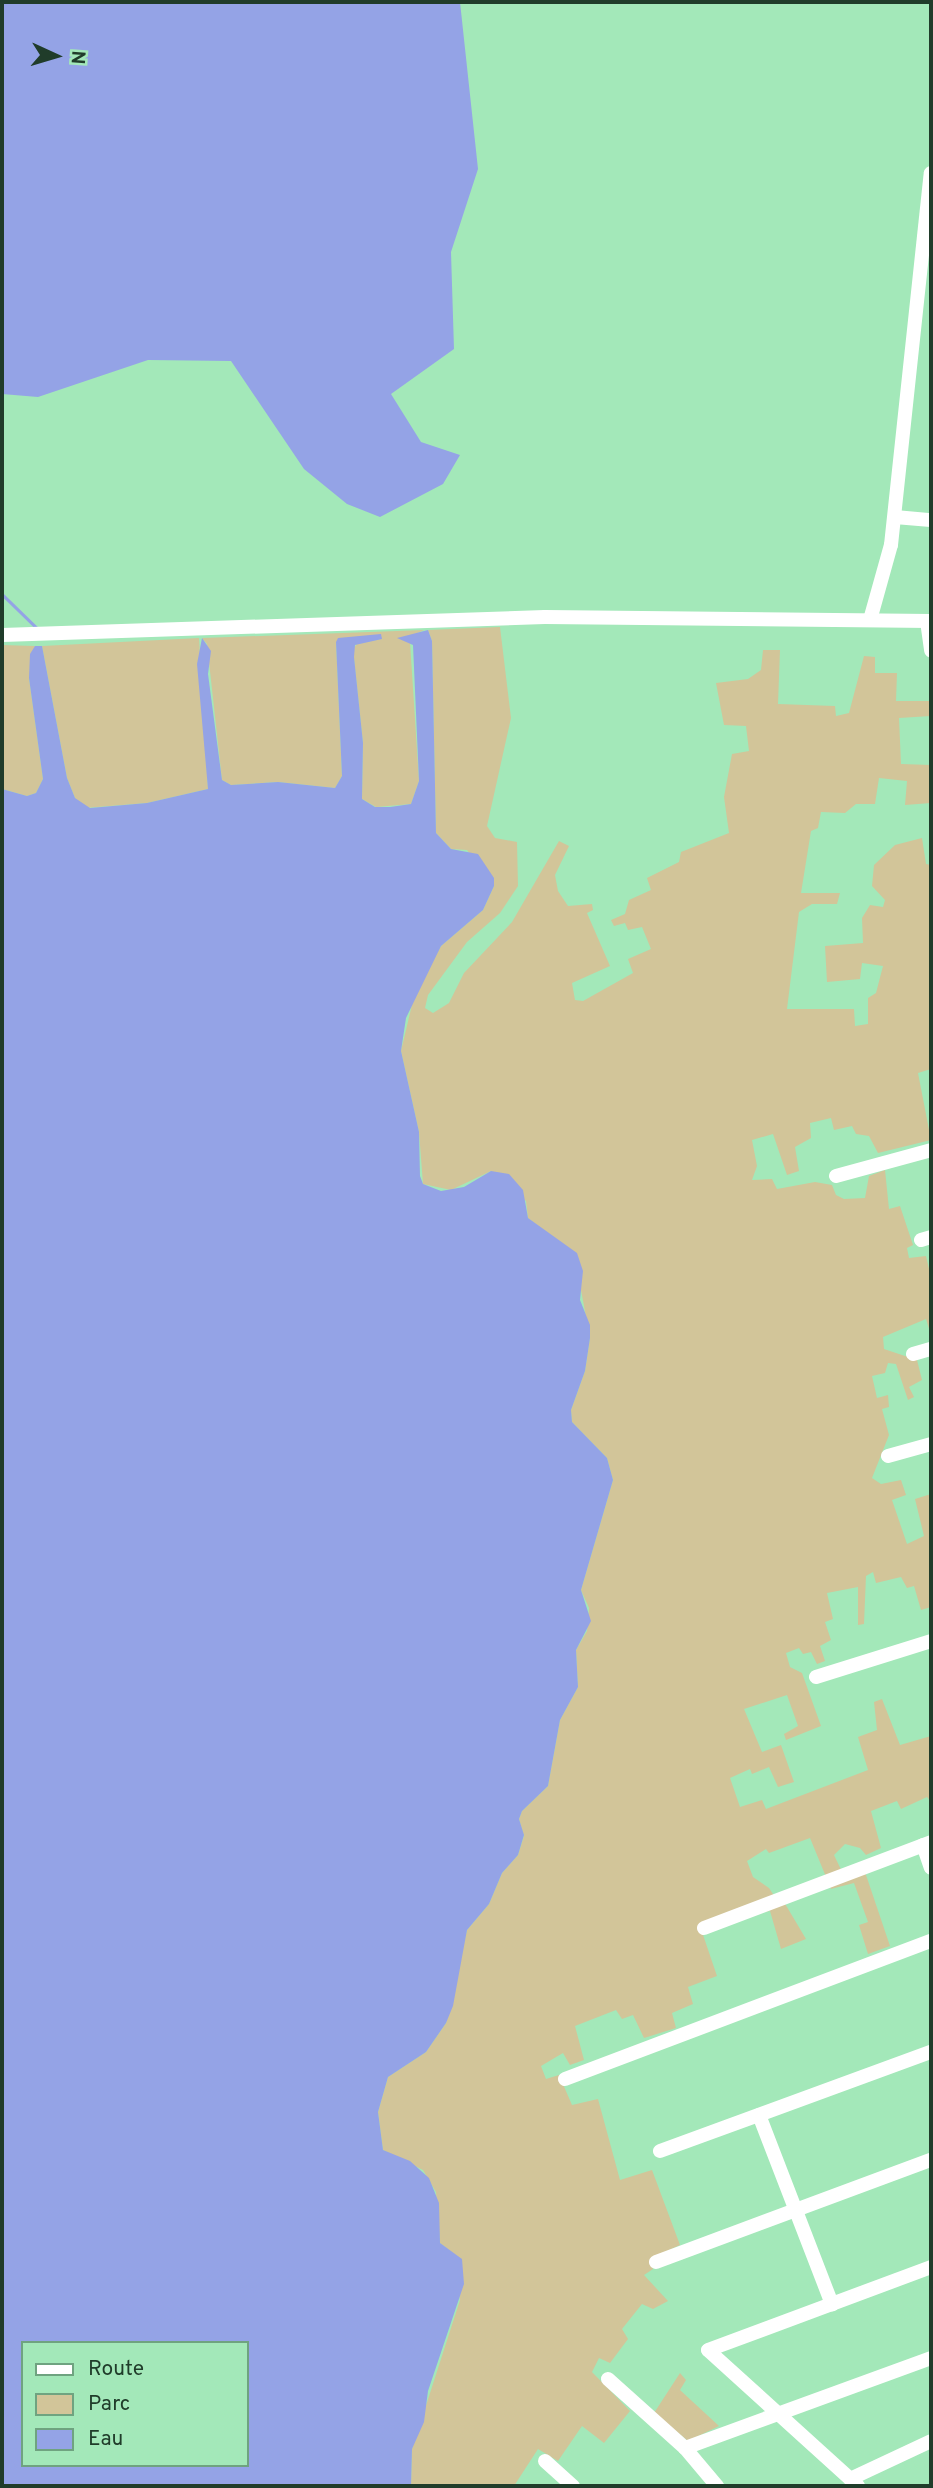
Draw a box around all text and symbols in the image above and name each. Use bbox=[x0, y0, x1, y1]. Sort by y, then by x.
north arrow bbox=[21, 21, 91, 91]
text: N bbox=[65, 50, 89, 65]
legend bbox=[21, 2341, 248, 2467]
text: Route bbox=[88, 2356, 144, 2383]
text: Parc bbox=[88, 2391, 130, 2418]
text: Eau bbox=[88, 2426, 123, 2453]

